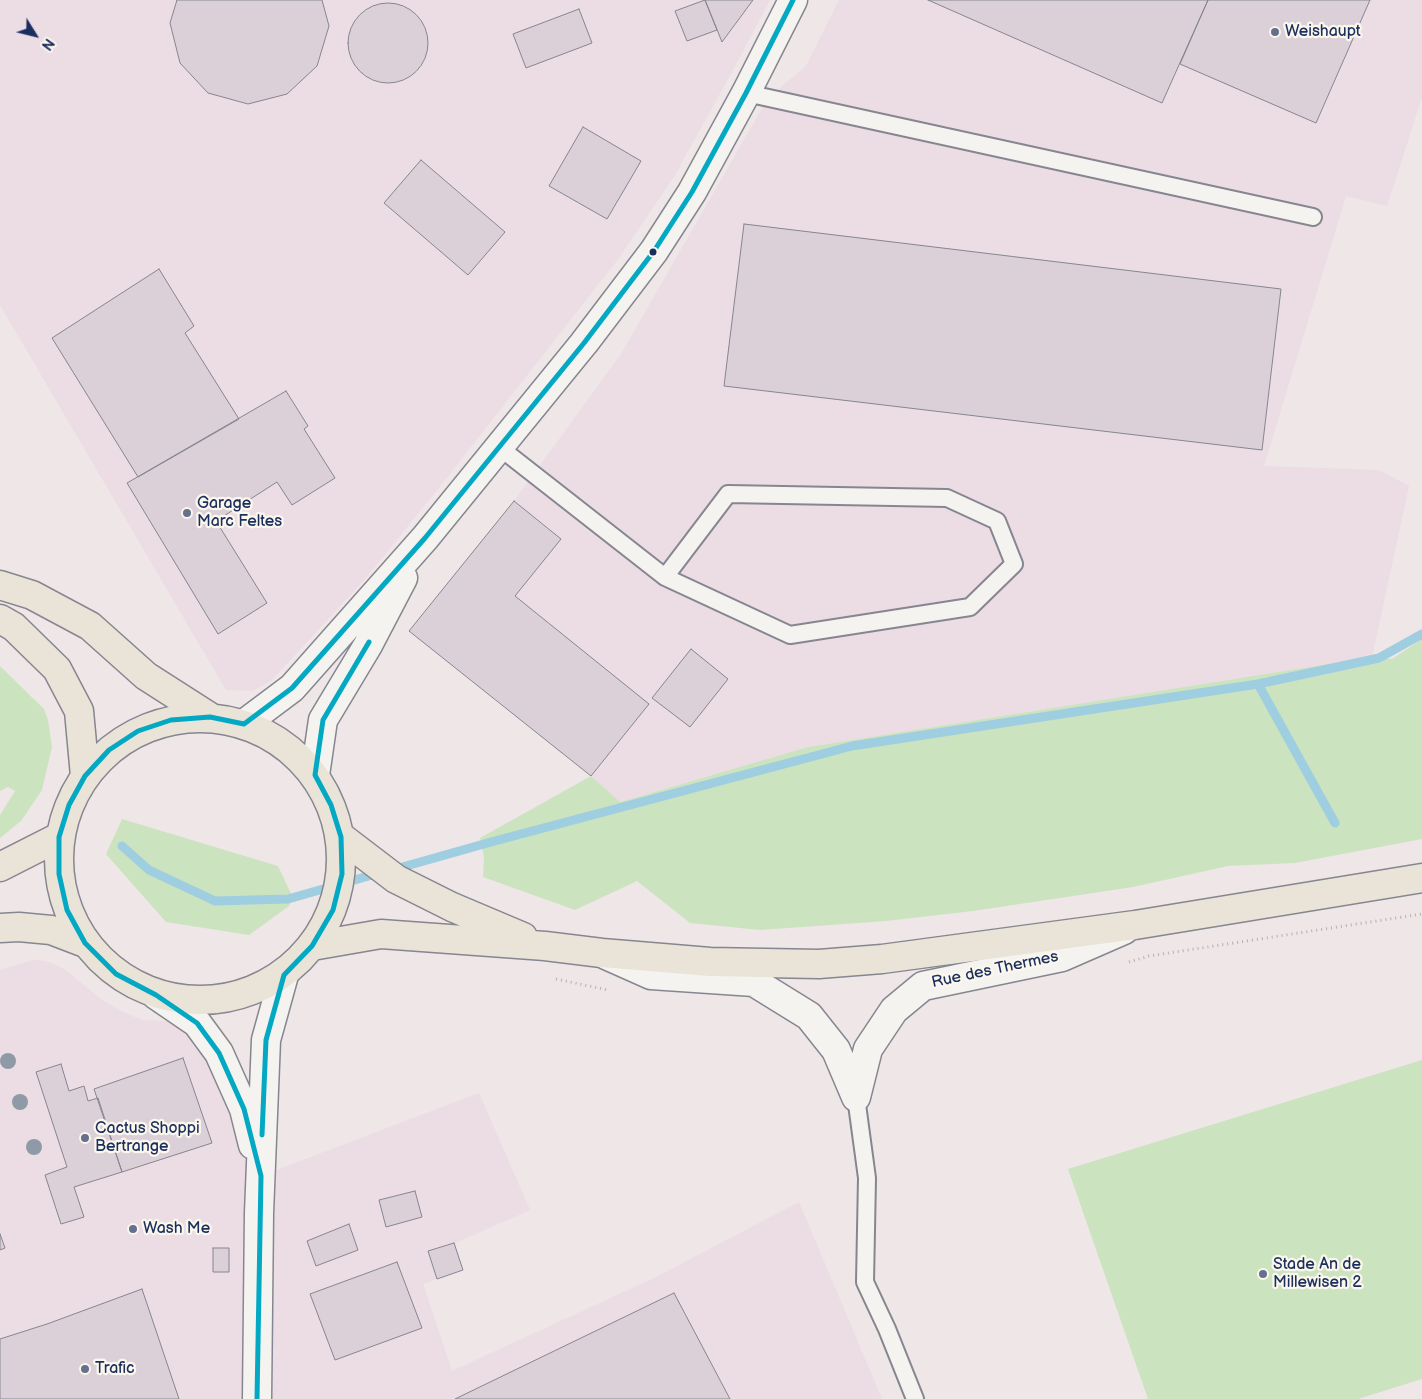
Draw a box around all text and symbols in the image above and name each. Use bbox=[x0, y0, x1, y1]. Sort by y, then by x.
north arrow bbox=[10, 10, 60, 60]
place label: Weishaupt bbox=[1285, 22, 1361, 42]
marker: Weishaupt bbox=[1269, 26, 1281, 38]
text: N bbox=[38, 35, 58, 53]
unlabelled marker bbox=[648, 247, 658, 257]
place label: Garage Marc Feltes bbox=[197, 494, 282, 532]
marker: Garage Marc Feltes bbox=[181, 507, 193, 519]
street label: Rue des Thermes bbox=[930, 947, 1060, 993]
place label: Cactus Shoppi Bertrange bbox=[95, 1119, 200, 1157]
marker: Cactus Shoppi Bertrange bbox=[79, 1132, 91, 1144]
place label: Wash Me bbox=[143, 1219, 210, 1239]
marker: Wash Me bbox=[127, 1223, 139, 1235]
place label: Stade An de Millewisen 2 bbox=[1273, 1255, 1362, 1293]
marker: Stade An de Millewisen 2 bbox=[1257, 1268, 1269, 1280]
place label: Trafic bbox=[95, 1359, 135, 1379]
marker: Trafic bbox=[79, 1363, 91, 1375]

